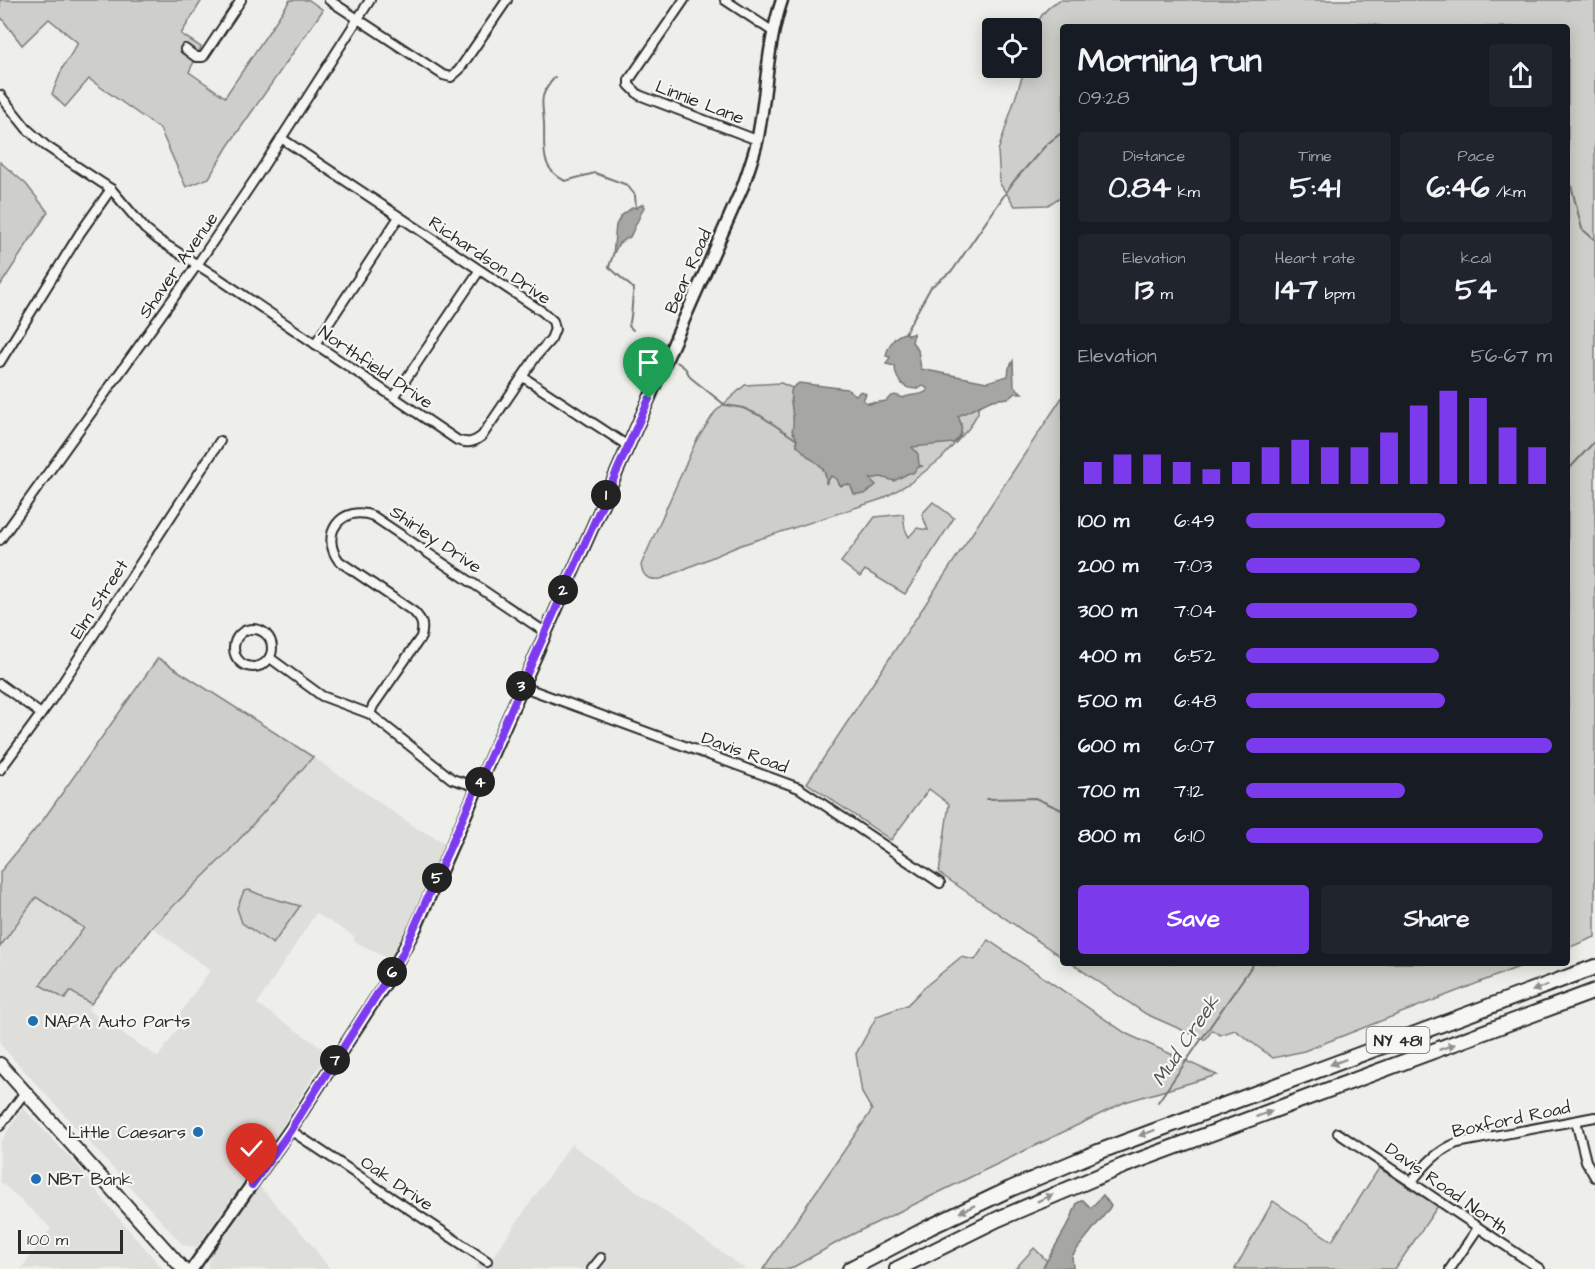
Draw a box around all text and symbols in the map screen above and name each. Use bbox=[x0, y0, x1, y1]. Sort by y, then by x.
map controls bbox=[982, 18, 1042, 78]
button: locate bbox=[982, 18, 1042, 78]
text: Morning run bbox=[1078, 38, 1262, 84]
button: share bbox=[1489, 44, 1552, 107]
street label: Linnie Lane bbox=[652, 74, 748, 131]
text: 09:28 bbox=[1078, 84, 1130, 112]
text: Distance bbox=[1123, 145, 1185, 167]
text: Time bbox=[1298, 145, 1332, 167]
text: Pace bbox=[1457, 145, 1495, 167]
text: 0.84 bbox=[1108, 167, 1171, 209]
text: 5:41 bbox=[1290, 167, 1340, 209]
text: 6:46 bbox=[1426, 167, 1490, 209]
text: km bbox=[1171, 181, 1200, 203]
text: /km bbox=[1490, 181, 1526, 203]
street label: Shaver Avenue bbox=[133, 207, 224, 323]
street label: Richardson Drive bbox=[423, 210, 556, 311]
street label: Bear Road bbox=[659, 225, 718, 317]
text: Elevation bbox=[1123, 247, 1185, 269]
text: Heart rate bbox=[1275, 247, 1355, 269]
text: kcal bbox=[1461, 247, 1491, 269]
text: 13 bbox=[1135, 269, 1154, 311]
text: 147 bbox=[1275, 269, 1318, 311]
text: 54 bbox=[1455, 269, 1497, 311]
text: m bbox=[1154, 283, 1173, 305]
text: bpm bbox=[1318, 283, 1355, 305]
street label: Northfield Drive bbox=[313, 320, 438, 415]
pin bbox=[623, 337, 674, 399]
text: Elevation bbox=[1078, 342, 1157, 370]
text: 56–67 m bbox=[1471, 342, 1552, 370]
icon: arrive bbox=[632, 346, 665, 379]
pin: 1 bbox=[591, 480, 621, 510]
text: 1 bbox=[605, 484, 607, 506]
street label: Shirley Drive bbox=[384, 499, 487, 580]
text: 100 m bbox=[1078, 507, 1129, 535]
text: 6:49 bbox=[1174, 507, 1215, 535]
text: 200 m bbox=[1078, 552, 1138, 580]
text: 7:03 bbox=[1174, 552, 1212, 580]
street label: Elm Street bbox=[64, 554, 135, 644]
pin: 2 bbox=[548, 575, 578, 605]
text: 2 bbox=[558, 579, 568, 601]
text: 300 m bbox=[1078, 597, 1137, 625]
text: 7:04 bbox=[1174, 597, 1216, 625]
text: 400 m bbox=[1078, 642, 1140, 670]
text: 6:52 bbox=[1174, 642, 1215, 670]
pin: 3 bbox=[506, 671, 536, 701]
text: 3 bbox=[517, 675, 525, 697]
text: 500 m bbox=[1078, 687, 1141, 715]
text: 6:48 bbox=[1174, 687, 1216, 715]
street label: Davis Road bbox=[698, 725, 792, 780]
text: 600 m bbox=[1078, 732, 1139, 760]
text: 6:07 bbox=[1174, 732, 1215, 760]
pin: 4 bbox=[465, 767, 495, 797]
text: 4 bbox=[475, 771, 485, 793]
text: 700 m bbox=[1078, 777, 1139, 805]
text: 7:12 bbox=[1174, 777, 1204, 805]
text: 800 m bbox=[1078, 822, 1140, 850]
text: 6:10 bbox=[1174, 822, 1205, 850]
pin: 5 bbox=[422, 863, 452, 893]
text: 5 bbox=[431, 867, 443, 889]
button: Save bbox=[1078, 885, 1309, 954]
button: Share bbox=[1321, 885, 1552, 954]
pin: 6 bbox=[377, 957, 407, 987]
text: 6 bbox=[387, 961, 397, 983]
one-way arrow bbox=[1531, 984, 1549, 993]
water label: Mud Creek bbox=[1145, 989, 1227, 1092]
place label: NAPA Auto Parts bbox=[45, 1009, 190, 1034]
marker: NAPA Auto Parts bbox=[26, 1014, 40, 1028]
road number: NY 481 bbox=[1366, 1027, 1430, 1053]
one-way arrow bbox=[1438, 1041, 1456, 1051]
pin: 7 bbox=[320, 1045, 350, 1075]
text: 7 bbox=[330, 1049, 340, 1071]
one-way arrow bbox=[1328, 1058, 1346, 1068]
street label: Boxford Road bbox=[1450, 1095, 1572, 1144]
one-way arrow bbox=[1255, 1108, 1273, 1118]
place label: Little Caesars bbox=[68, 1120, 186, 1145]
pin bbox=[226, 1123, 277, 1185]
marker: Little Caesars bbox=[191, 1125, 205, 1139]
one-way arrow bbox=[1138, 1129, 1156, 1138]
icon: check bbox=[235, 1132, 268, 1165]
street label: Davis Road North bbox=[1380, 1137, 1513, 1240]
street label: Oak Drive bbox=[355, 1150, 438, 1217]
place label: NBT Bank bbox=[48, 1167, 133, 1192]
marker: NBT Bank bbox=[29, 1172, 43, 1186]
one-way arrow bbox=[1036, 1194, 1053, 1203]
one-way arrow bbox=[959, 1205, 976, 1214]
scale bar bbox=[18, 1227, 123, 1254]
text: 100 m bbox=[27, 1229, 68, 1251]

